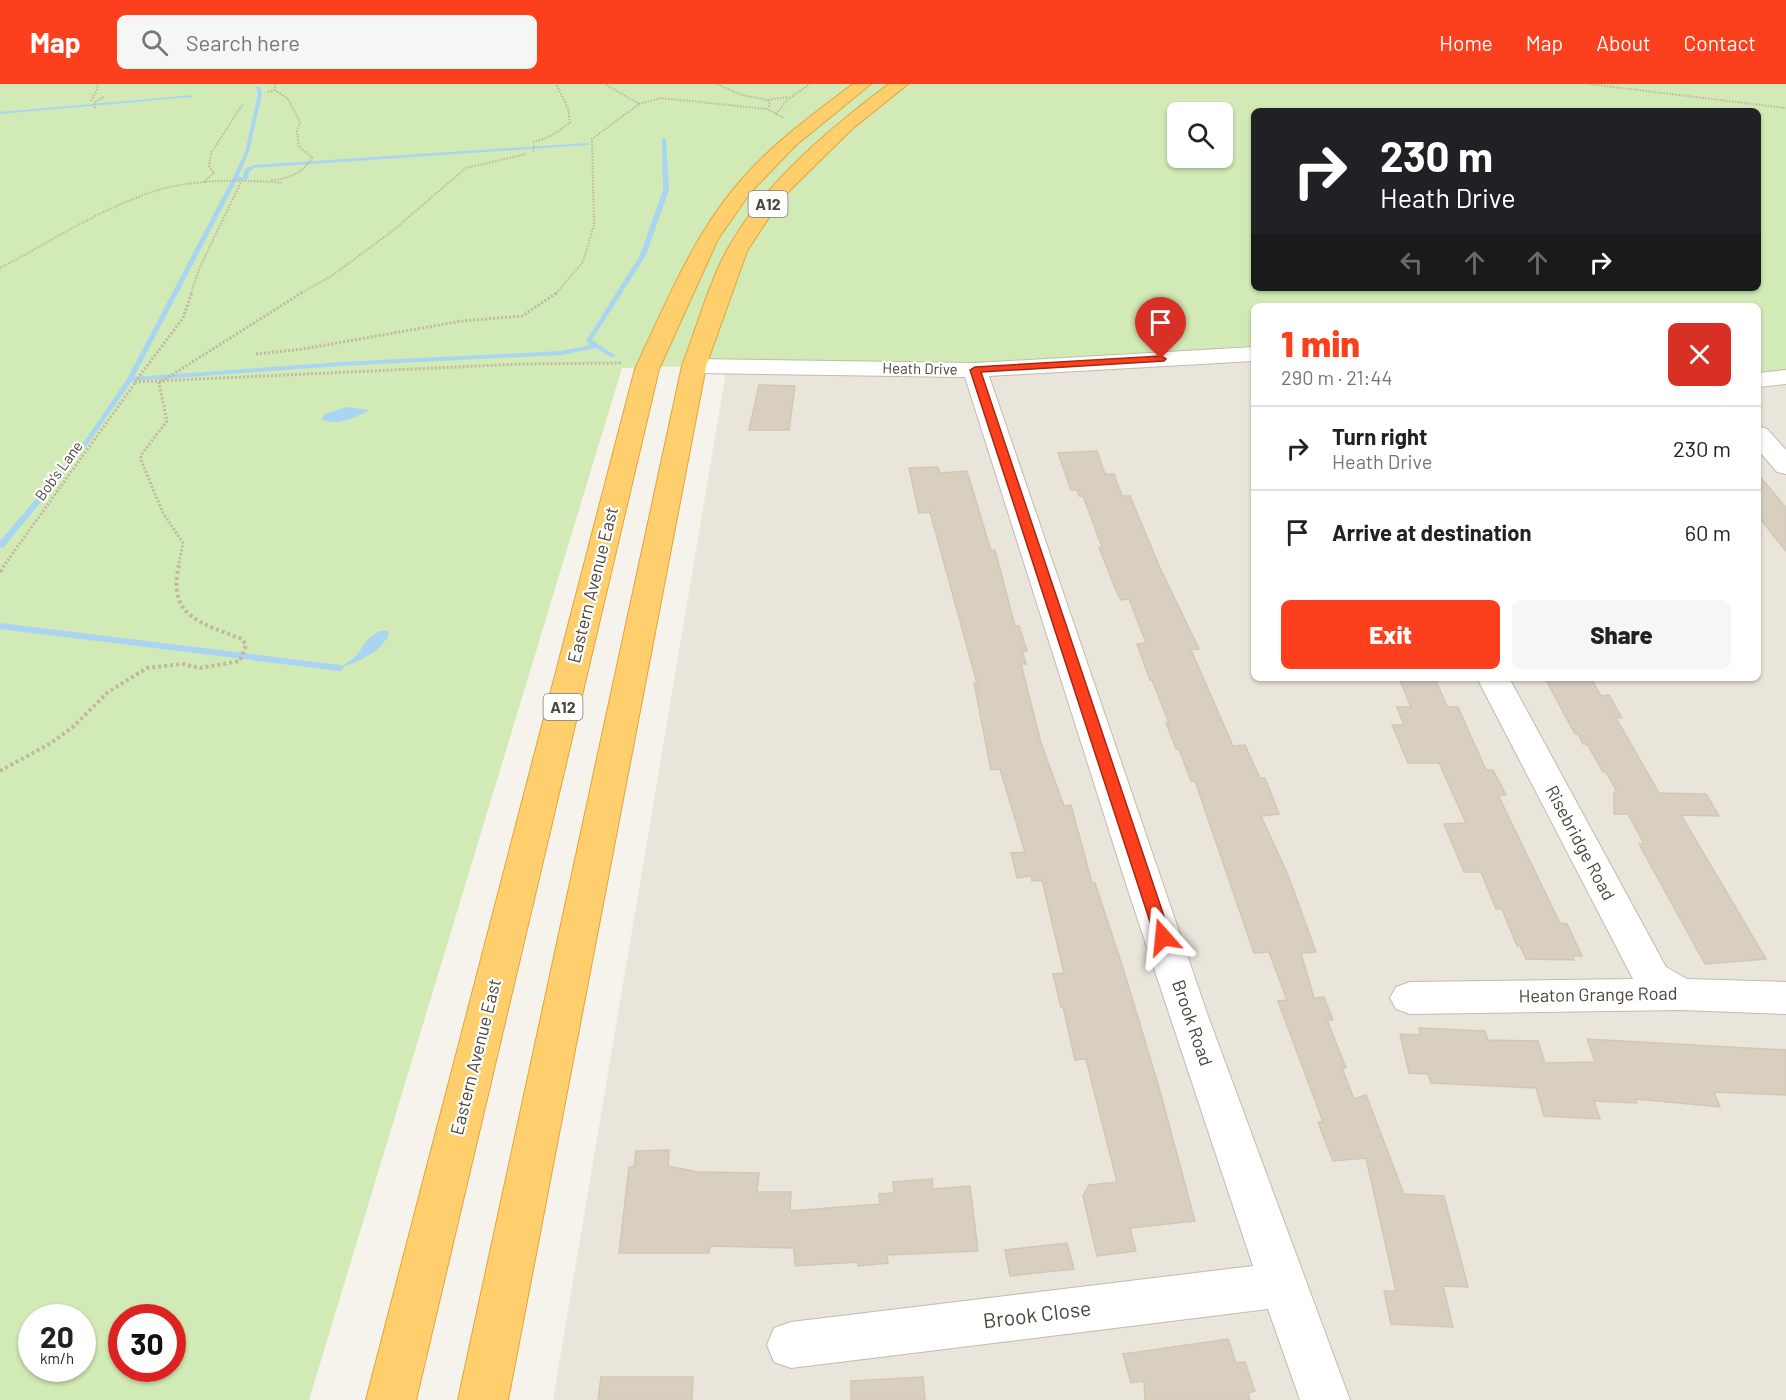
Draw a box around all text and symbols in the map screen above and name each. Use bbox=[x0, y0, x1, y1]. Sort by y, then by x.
search box bbox=[117, 15, 537, 69]
text: Map bbox=[30, 25, 81, 59]
icon: search bbox=[138, 26, 171, 59]
text: Search here bbox=[186, 29, 300, 55]
text: Home bbox=[1439, 30, 1493, 55]
text: Map bbox=[1526, 30, 1563, 55]
text: About bbox=[1596, 30, 1651, 55]
text: Contact bbox=[1684, 30, 1756, 55]
map controls bbox=[1167, 102, 1233, 168]
button: search bbox=[1167, 102, 1233, 168]
text: 230 m bbox=[1380, 130, 1493, 180]
icon: right bbox=[1281, 132, 1359, 210]
text: Heath Drive bbox=[1380, 181, 1516, 213]
road number: A12 bbox=[748, 191, 788, 217]
icon: left bbox=[1395, 246, 1428, 279]
icon: ahead bbox=[1458, 246, 1491, 279]
icon: ahead bbox=[1521, 246, 1554, 279]
icon: right bbox=[1584, 246, 1617, 279]
pin bbox=[1135, 297, 1186, 359]
icon: arrive bbox=[1144, 306, 1177, 339]
text: 1 min bbox=[1281, 321, 1360, 364]
button: close bbox=[1668, 323, 1731, 386]
street label: Heath Drive bbox=[882, 358, 958, 378]
text: 290 m · 21:44 bbox=[1281, 365, 1392, 389]
text: Turn right bbox=[1332, 423, 1427, 449]
icon: right bbox=[1281, 432, 1314, 465]
text: 230 m bbox=[1673, 435, 1731, 461]
street label: Bob's Lane bbox=[31, 437, 86, 504]
text: Heath Drive bbox=[1332, 449, 1432, 473]
street label: Eastern Avenue East bbox=[562, 504, 622, 665]
icon: arrive bbox=[1281, 516, 1314, 549]
text: Arrive at destination bbox=[1332, 519, 1531, 545]
text: 60 m bbox=[1685, 519, 1731, 545]
button: Exit bbox=[1281, 600, 1500, 669]
button: Share bbox=[1512, 600, 1731, 669]
road number: A12 bbox=[544, 694, 582, 720]
street label: Risebridge Road bbox=[1541, 781, 1620, 904]
position arrow bbox=[1131, 905, 1195, 969]
street label: Eastern Avenue East bbox=[445, 976, 505, 1137]
street label: Brook Road bbox=[1168, 977, 1218, 1069]
street label: Heaton Grange Road bbox=[1518, 982, 1678, 1006]
street label: Brook Close bbox=[981, 1294, 1092, 1333]
speed limit sign: 30 bbox=[108, 1304, 186, 1382]
text: 20 bbox=[40, 1318, 74, 1354]
text: km/h bbox=[40, 1349, 74, 1367]

